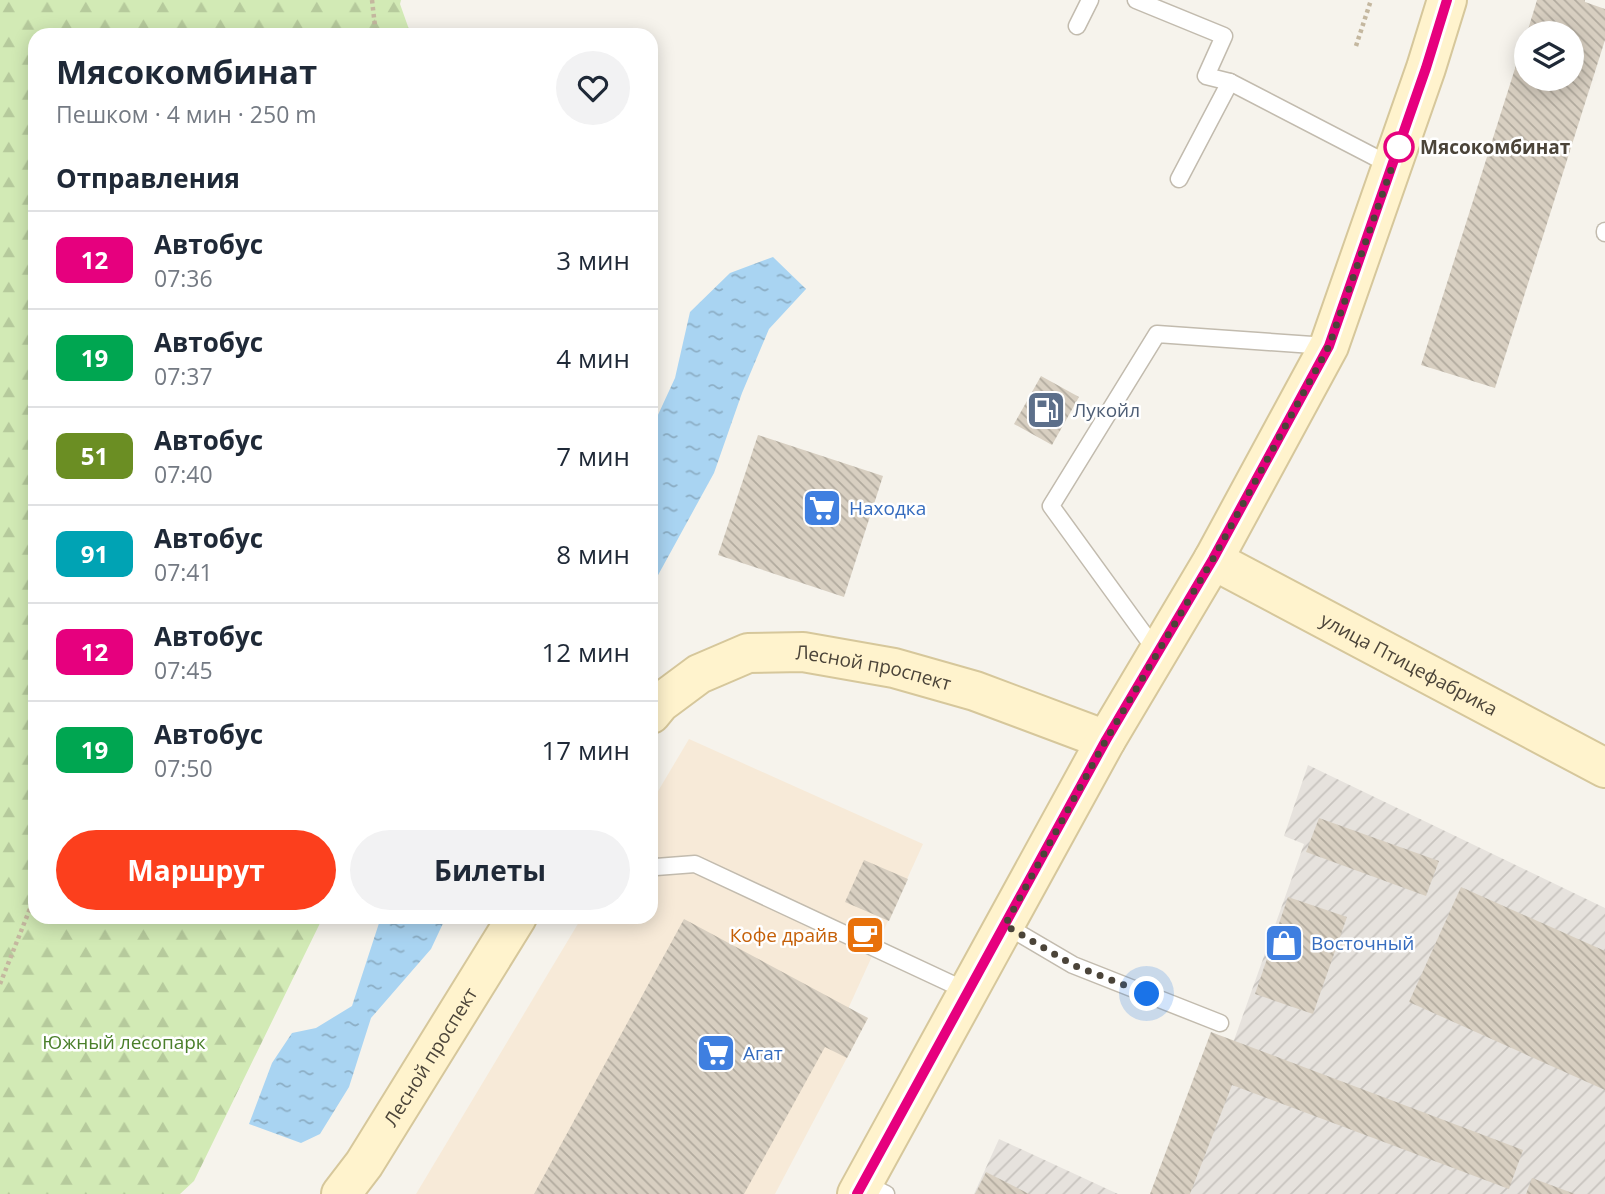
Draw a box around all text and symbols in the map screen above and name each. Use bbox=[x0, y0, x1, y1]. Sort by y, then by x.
map controls bbox=[1514, 21, 1584, 91]
button: layers bbox=[1514, 21, 1584, 91]
text: Мясокомбинат bbox=[56, 49, 317, 94]
button: heart bbox=[556, 51, 630, 125]
text: Пешком · 4 мин · 250 m bbox=[56, 98, 317, 130]
marker: Мясокомбинат bbox=[1384, 132, 1414, 162]
place label: Мясокомбинат bbox=[1420, 134, 1571, 160]
text: Отправления bbox=[56, 160, 240, 196]
text: Автобус bbox=[154, 226, 263, 262]
text: 3 мин bbox=[556, 242, 630, 278]
text: 12 bbox=[81, 243, 108, 276]
text: 07:36 bbox=[154, 262, 213, 294]
text: Автобус bbox=[154, 324, 263, 360]
text: 4 мин bbox=[556, 340, 630, 376]
text: 19 bbox=[81, 341, 108, 374]
text: 07:37 bbox=[154, 360, 213, 392]
fuel station icon: Лукойл bbox=[1025, 389, 1067, 431]
place label: Лукойл bbox=[1073, 397, 1140, 423]
text: Автобус bbox=[154, 422, 263, 458]
text: 7 мин bbox=[556, 438, 630, 474]
text: 51 bbox=[81, 439, 108, 472]
text: 07:40 bbox=[154, 458, 213, 490]
supermarket icon: Находка bbox=[801, 487, 843, 529]
place label: Находка bbox=[849, 495, 926, 521]
text: Автобус bbox=[154, 520, 263, 556]
text: 8 мин bbox=[556, 536, 630, 572]
text: 91 bbox=[81, 537, 108, 570]
text: 07:41 bbox=[154, 556, 213, 588]
street label: улица Птицефабрика bbox=[1316, 606, 1502, 722]
text: Автобус bbox=[154, 618, 263, 654]
text: 12 мин bbox=[541, 634, 630, 670]
text: 12 bbox=[81, 635, 108, 668]
street label: Лесной проспект bbox=[795, 639, 954, 697]
text: 07:45 bbox=[154, 654, 213, 686]
text: Автобус bbox=[154, 716, 263, 752]
text: 17 мин bbox=[541, 732, 630, 768]
text: 19 bbox=[81, 733, 108, 766]
text: 07:50 bbox=[154, 752, 213, 784]
button: Маршрут bbox=[56, 830, 336, 910]
button: Билеты bbox=[350, 830, 630, 910]
cafe icon: Кофе драйв bbox=[844, 914, 886, 956]
place label: Кофе драйв bbox=[730, 922, 838, 948]
shop icon: Восточный bbox=[1263, 922, 1305, 964]
place label: Восточный bbox=[1311, 930, 1414, 956]
your location bbox=[1129, 976, 1164, 1011]
street label: Лесной проспект bbox=[378, 982, 483, 1131]
park label: Южный лесопарк bbox=[42, 1029, 206, 1055]
supermarket icon: Агат bbox=[695, 1032, 737, 1074]
place label: Агат bbox=[743, 1040, 783, 1066]

